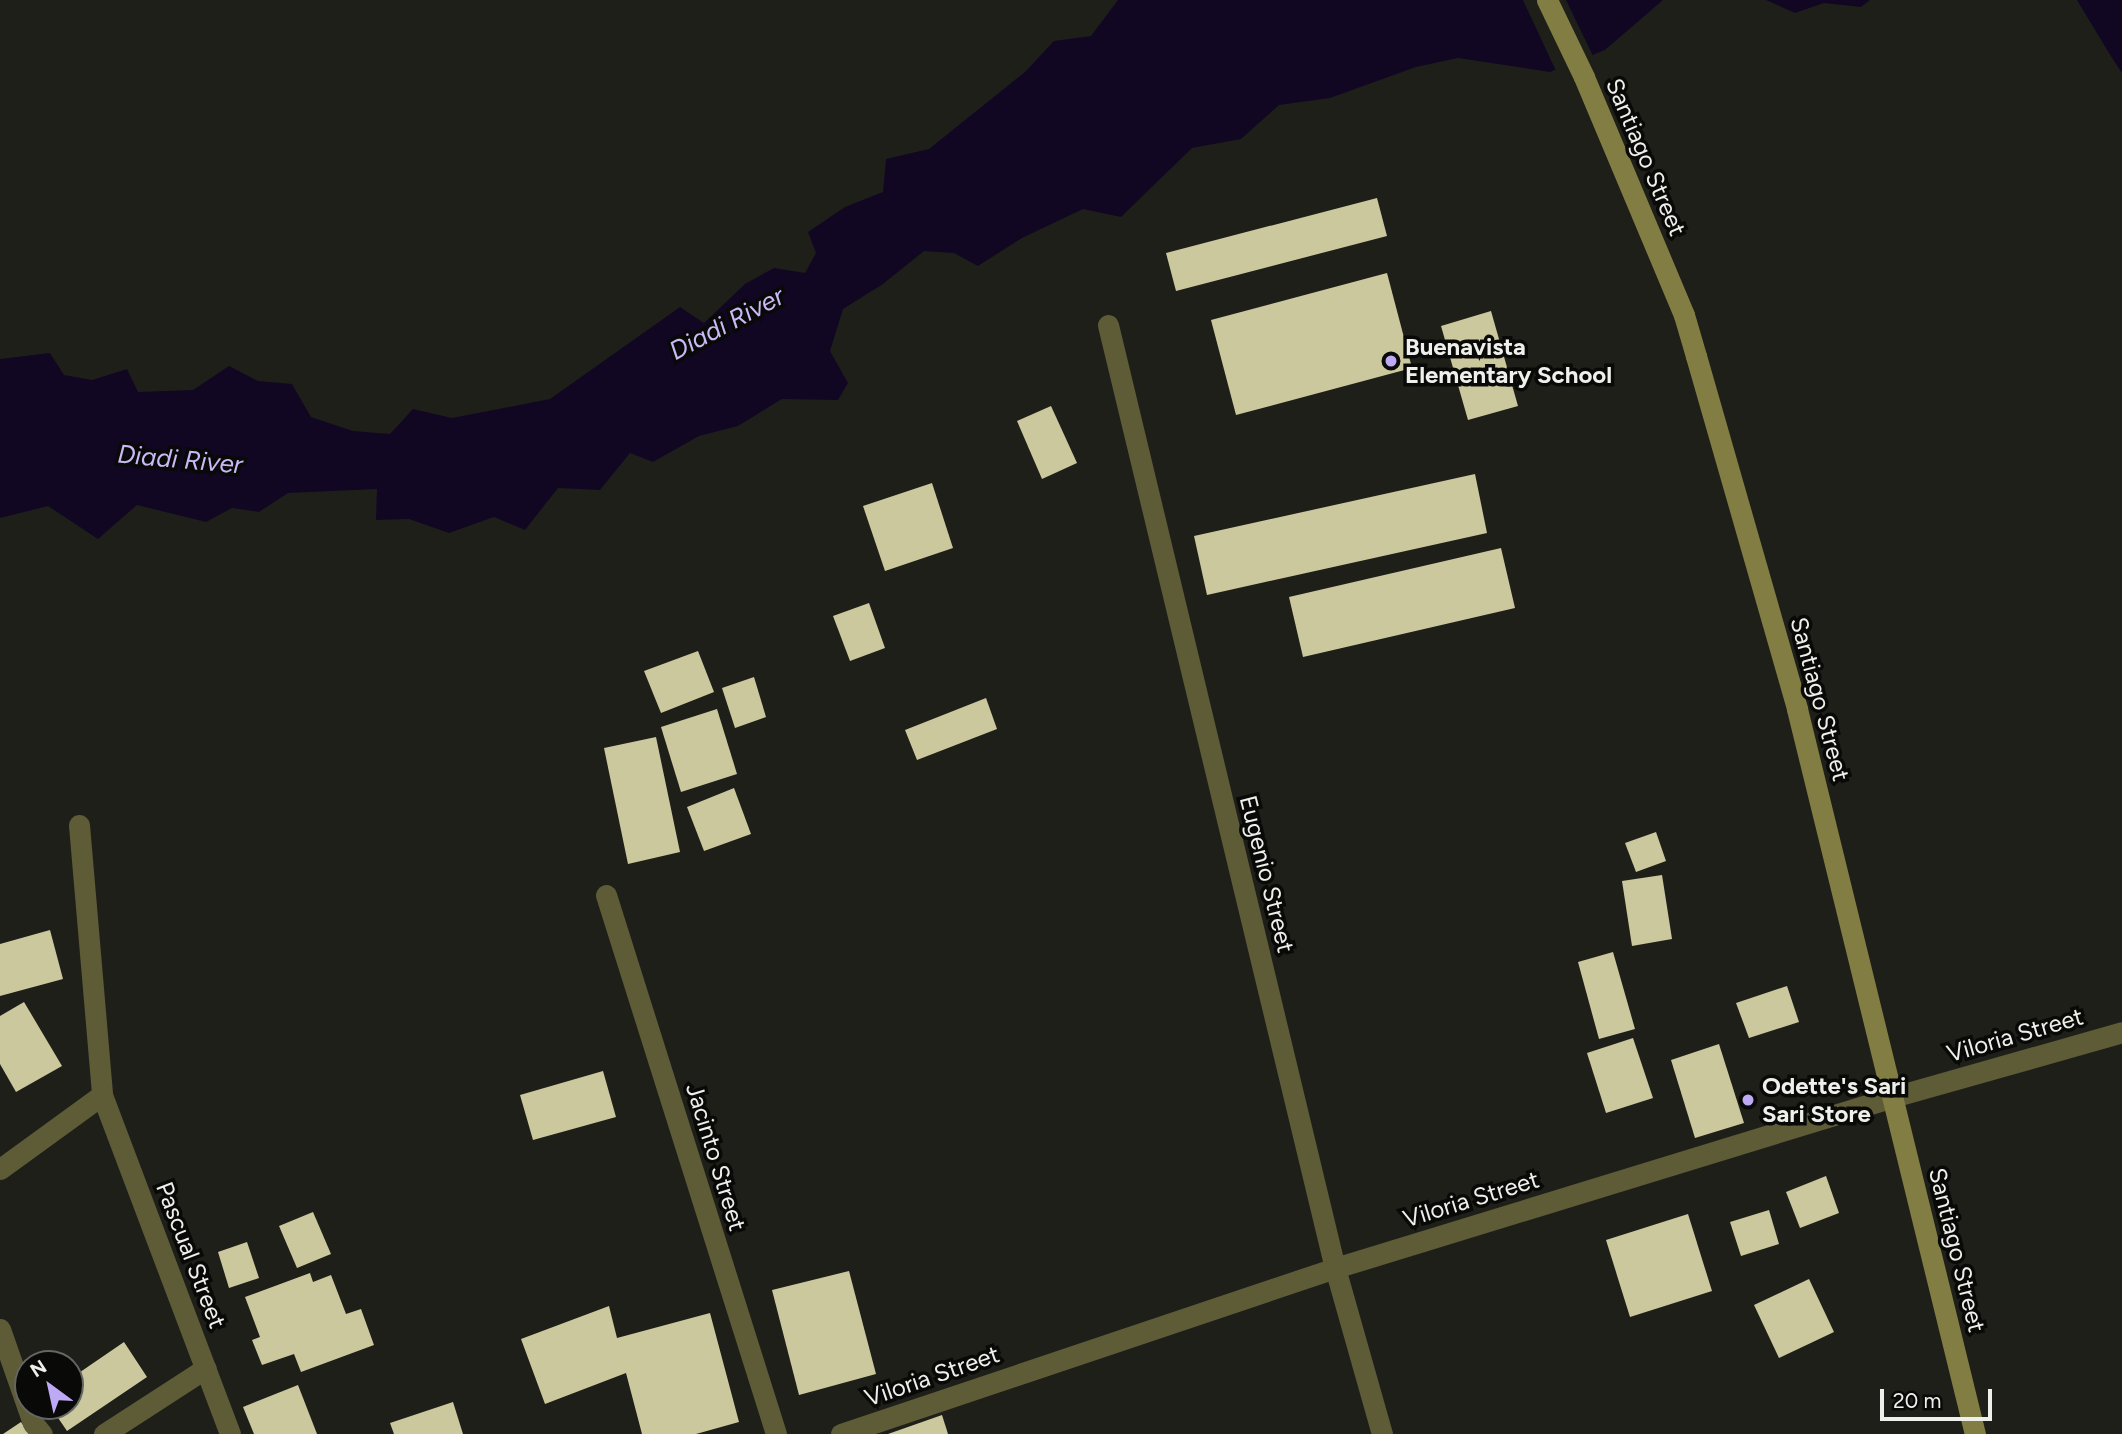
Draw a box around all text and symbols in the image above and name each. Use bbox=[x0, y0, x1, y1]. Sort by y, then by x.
street label: Santiago Street bbox=[1600, 74, 1692, 240]
water label: Diadi River bbox=[664, 281, 790, 367]
place label: Buenavista Elementary School bbox=[1405, 333, 1612, 389]
marker: Buenavista Elementary School bbox=[1383, 353, 1399, 369]
water label: Diadi River bbox=[116, 439, 244, 481]
street label: Santiago Street bbox=[1784, 614, 1856, 784]
street label: Eugenio Street bbox=[1234, 793, 1300, 955]
street label: Viloria Street bbox=[1944, 1002, 2086, 1068]
place label: Odette's Sari Sari Store bbox=[1762, 1072, 1906, 1128]
street label: Jacinto Street bbox=[680, 1080, 752, 1234]
marker: Odette's Sari Sari Store bbox=[1740, 1092, 1756, 1108]
street label: Viloria Street bbox=[1400, 1165, 1542, 1233]
street label: Santiago Street bbox=[1923, 1165, 1991, 1335]
street label: Pascual Street bbox=[150, 1178, 232, 1332]
street label: Viloria Street bbox=[861, 1340, 1003, 1412]
north arrow bbox=[14, 1350, 84, 1420]
text: N bbox=[26, 1355, 51, 1382]
scale bar bbox=[1884, 1374, 1996, 1418]
text: 20 m bbox=[1893, 1388, 1941, 1413]

